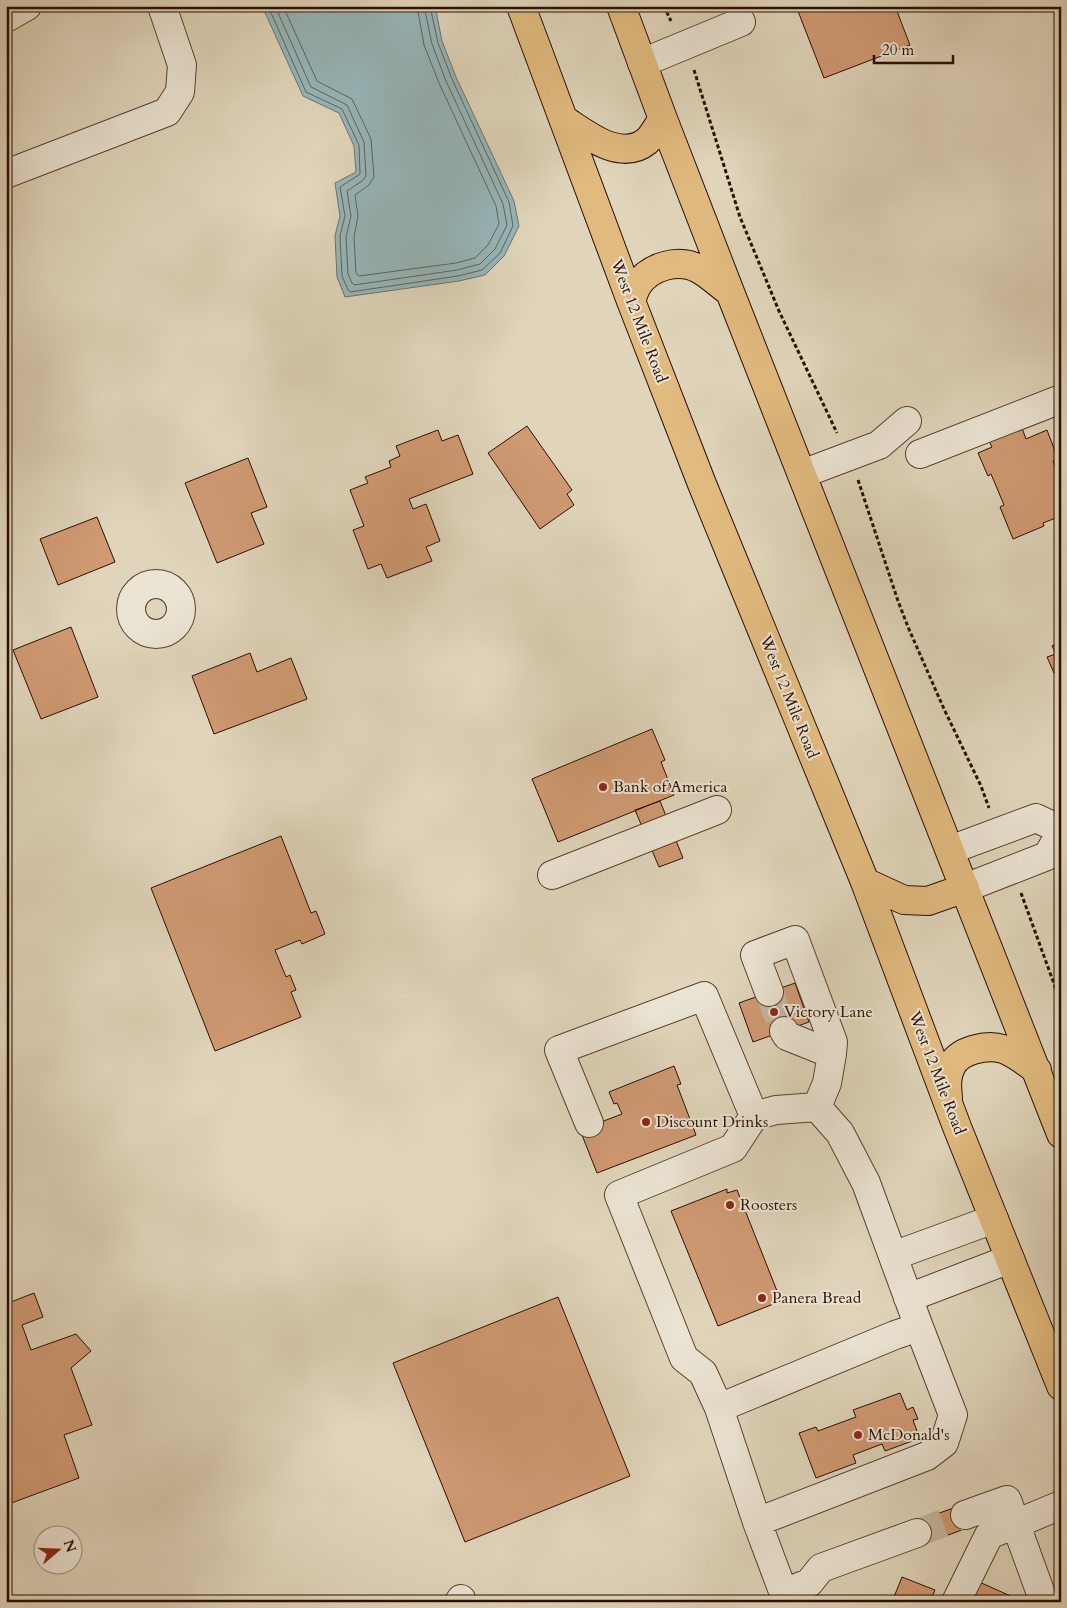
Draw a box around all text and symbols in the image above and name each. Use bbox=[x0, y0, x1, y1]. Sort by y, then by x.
scale bar bbox=[874, 32, 953, 64]
text: 20 m bbox=[882, 40, 914, 60]
street label: West 12 Mile Road bbox=[605, 255, 673, 386]
street label: West 12 Mile Road bbox=[754, 631, 824, 762]
place label: Bank of America bbox=[613, 776, 727, 798]
marker: Bank of America bbox=[597, 781, 609, 793]
place label: Victory Lane bbox=[784, 1001, 873, 1023]
marker: Victory Lane bbox=[768, 1006, 780, 1018]
street label: West 12 Mile Road bbox=[903, 1007, 971, 1138]
place label: Discount Drinks bbox=[656, 1111, 768, 1133]
marker: Discount Drinks bbox=[640, 1116, 652, 1128]
place label: Roosters bbox=[740, 1194, 797, 1216]
marker: Roosters bbox=[724, 1199, 736, 1211]
place label: Panera Bread bbox=[772, 1287, 862, 1309]
marker: Panera Bread bbox=[756, 1292, 768, 1304]
place label: McDonald's bbox=[868, 1424, 950, 1446]
marker: McDonald's bbox=[852, 1429, 864, 1441]
north arrow bbox=[32, 1526, 82, 1576]
text: N bbox=[59, 1537, 81, 1555]

